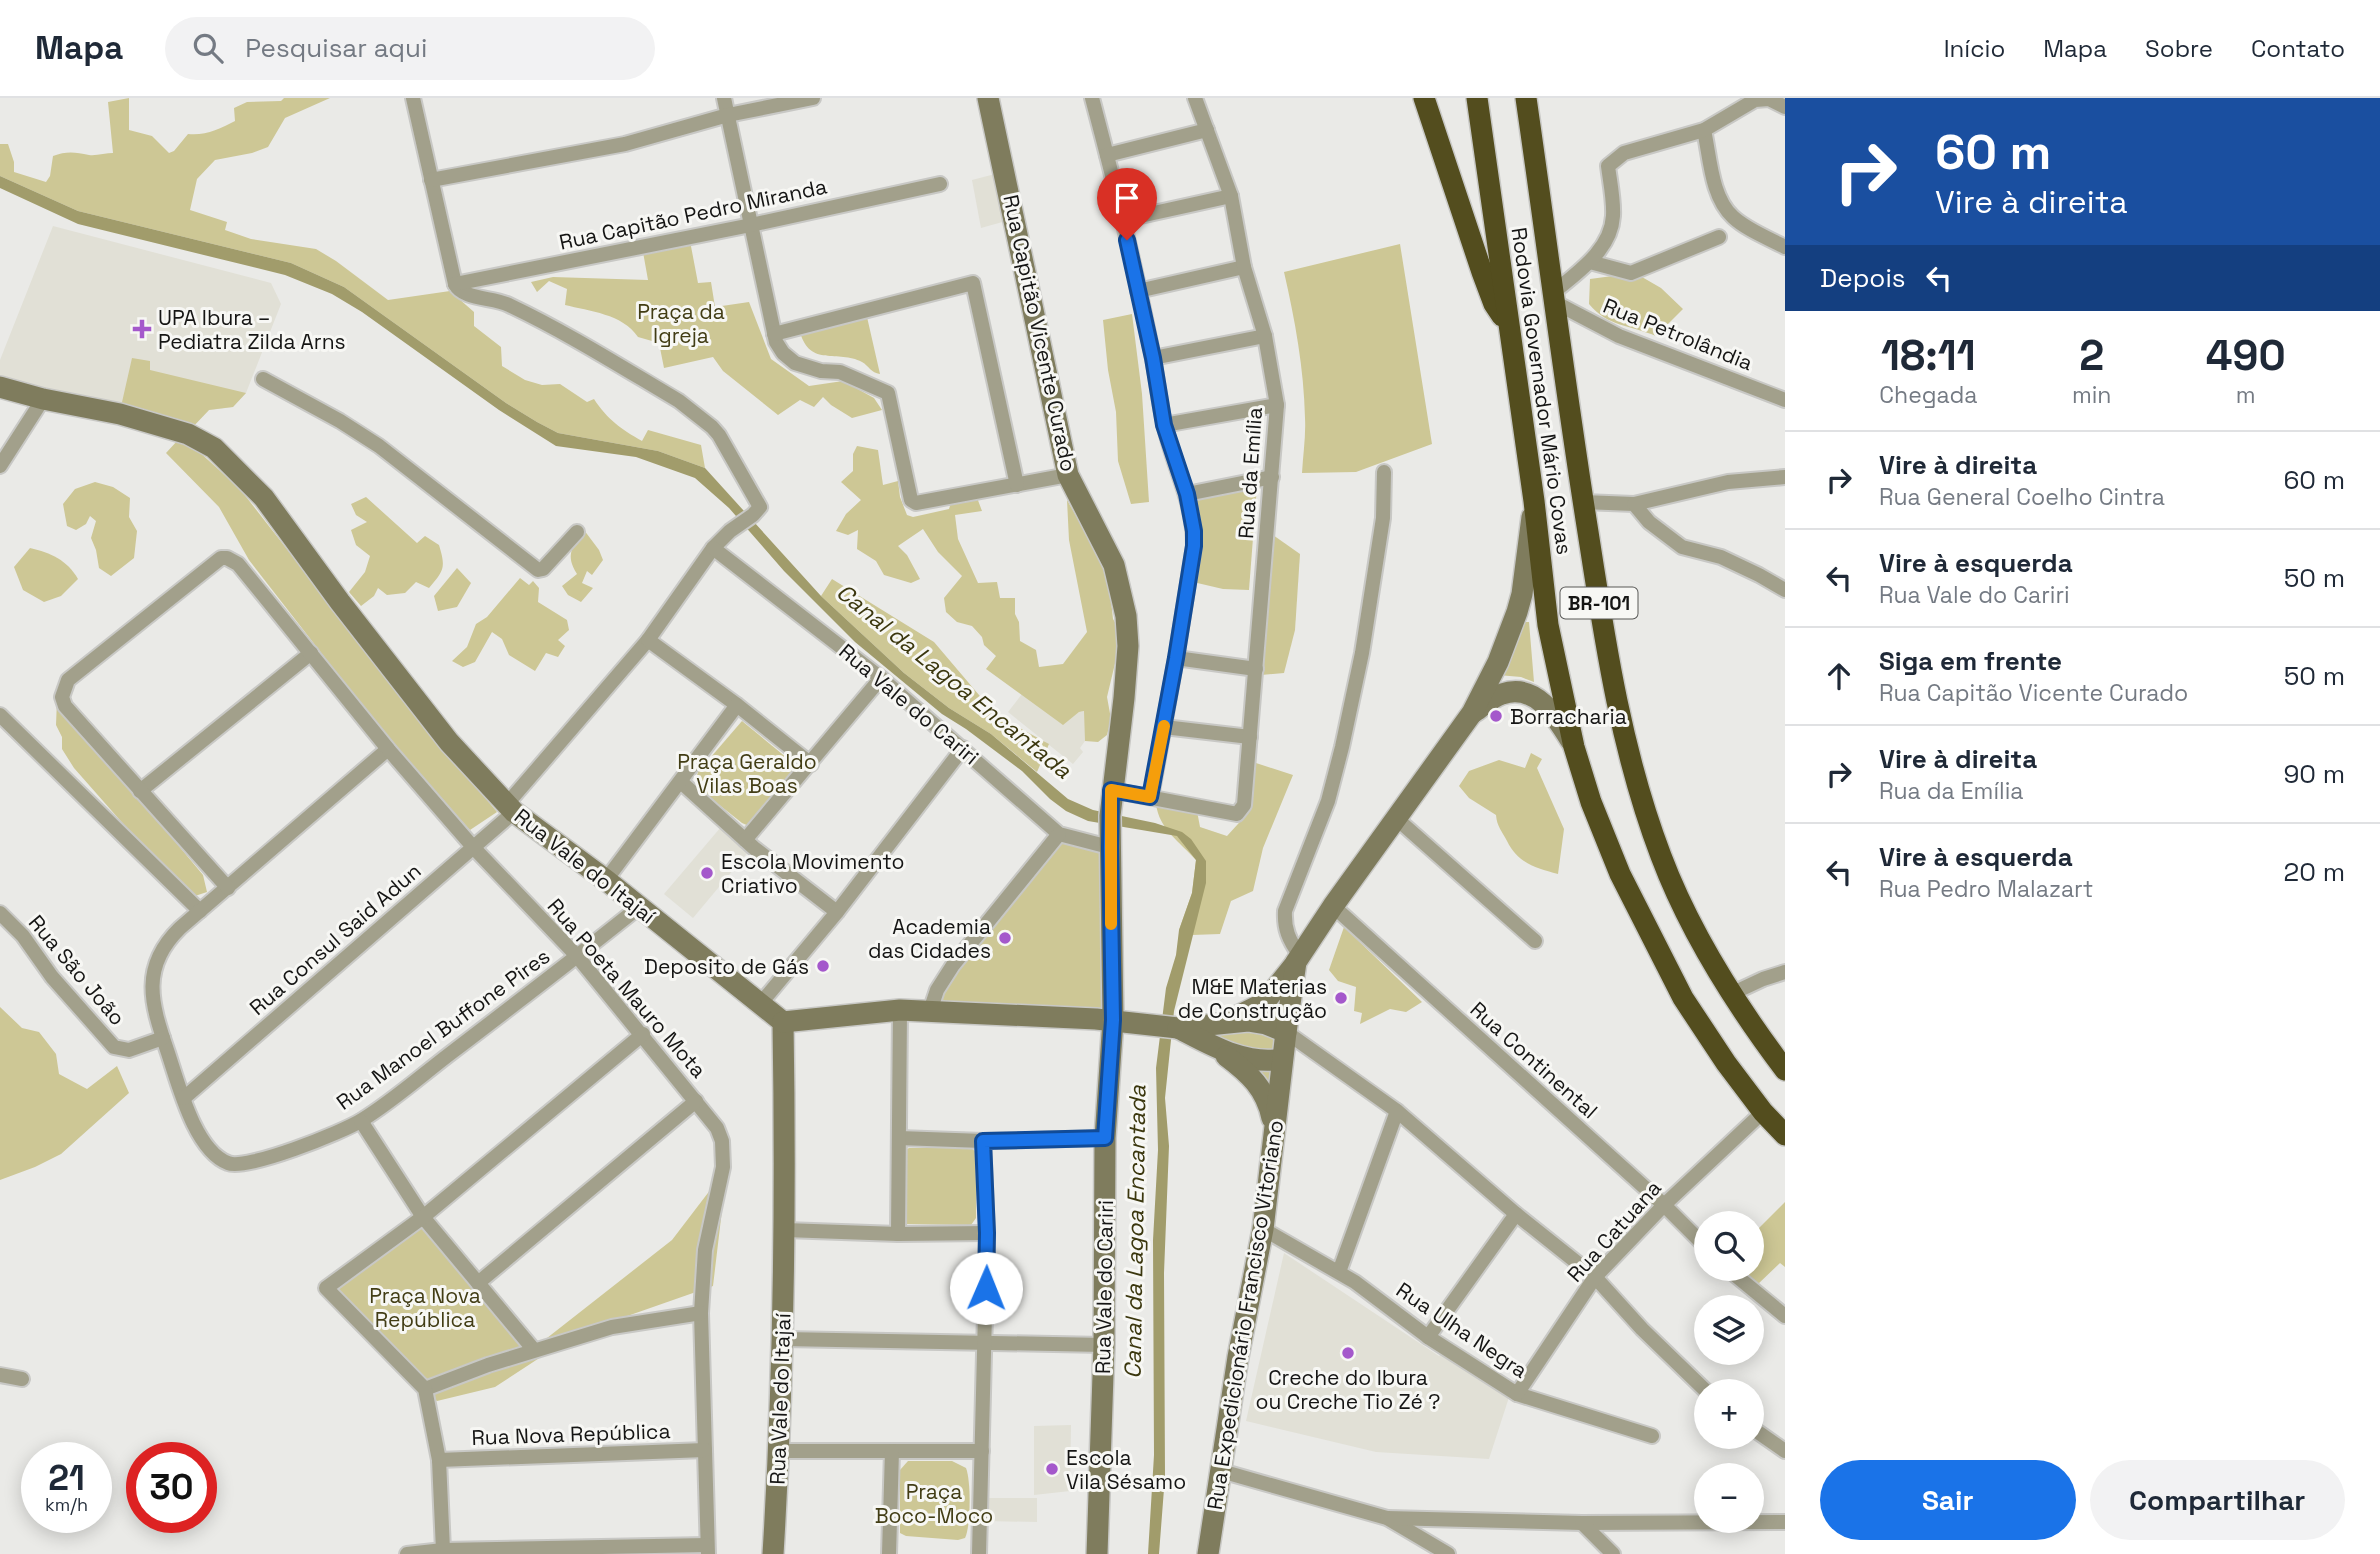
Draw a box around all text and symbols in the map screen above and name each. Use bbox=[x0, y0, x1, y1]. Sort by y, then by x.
search box bbox=[165, 17, 655, 80]
text: Mapa bbox=[35, 27, 123, 69]
icon: search bbox=[189, 29, 227, 67]
text: Pesquisar aqui bbox=[245, 31, 427, 65]
text: Início bbox=[1944, 33, 2005, 64]
text: Mapa bbox=[2043, 33, 2107, 64]
text: Sobre bbox=[2145, 33, 2213, 64]
text: Contato bbox=[2251, 33, 2345, 64]
text: 60 m bbox=[1935, 121, 2051, 183]
icon: right bbox=[1820, 126, 1911, 217]
pin bbox=[1097, 168, 1157, 240]
street label: Rua Capitão Pedro Miranda bbox=[557, 172, 829, 256]
icon: arrive bbox=[1108, 179, 1146, 217]
text: Vire à direita bbox=[1935, 182, 2128, 222]
street label: Rua Capitão Vicente Curado bbox=[997, 192, 1083, 474]
street label: Rodovia Governador Mário Covas bbox=[1506, 226, 1578, 556]
icon: left bbox=[1920, 259, 1958, 297]
text: Depois bbox=[1820, 261, 1906, 295]
street label: Rua Petrolândia bbox=[1599, 292, 1757, 376]
park label: Praça da Igreja bbox=[637, 298, 725, 349]
place label: UPA Ibura – Pediatra Zilda Arns bbox=[158, 304, 346, 355]
marker: UPA Ibura – Pediatra Zilda Arns bbox=[132, 319, 152, 339]
text: 18:11 bbox=[1881, 329, 1976, 382]
text: 2 bbox=[2079, 329, 2104, 382]
text: 490 bbox=[2206, 329, 2286, 382]
text: Chegada bbox=[1879, 380, 1978, 410]
text: min bbox=[2072, 380, 2111, 410]
text: m bbox=[2236, 380, 2256, 410]
street label: Rua da Emília bbox=[1232, 406, 1268, 540]
text: Vire à direita bbox=[1879, 448, 2037, 482]
icon: right bbox=[1820, 461, 1858, 499]
text: 60 m bbox=[2283, 463, 2345, 497]
text: Rua General Coelho Cintra bbox=[1879, 482, 2165, 512]
text: Vire à esquerda bbox=[1879, 546, 2073, 580]
icon: left bbox=[1820, 559, 1858, 597]
text: 50 m bbox=[2284, 561, 2345, 595]
water label: Canal da Lagoa Encantada bbox=[830, 577, 1078, 786]
text: Rua Vale do Cariri bbox=[1879, 580, 2070, 610]
road number: BR-101 bbox=[1560, 588, 1638, 618]
street label: Rua Vale do Cariri bbox=[834, 638, 984, 770]
text: Siga em frente bbox=[1879, 644, 2062, 678]
icon: ahead bbox=[1820, 657, 1858, 695]
text: 50 m bbox=[2284, 659, 2345, 693]
text: Rua Capitão Vicente Curado bbox=[1879, 678, 2188, 708]
place label: Borracharia bbox=[1510, 703, 1627, 730]
marker: Borracharia bbox=[1488, 708, 1504, 724]
text: Vire à direita bbox=[1879, 742, 2037, 776]
park label: Praça Geraldo Vilas Boas bbox=[677, 748, 817, 799]
icon: right bbox=[1820, 755, 1858, 793]
text: 90 m bbox=[2283, 757, 2345, 791]
text: Rua da Emília bbox=[1879, 776, 2024, 806]
street label: Rua Vale do Itajaí bbox=[509, 803, 662, 930]
text: Vire à esquerda bbox=[1879, 840, 2073, 874]
place label: Escola Movimento Criativo bbox=[721, 848, 905, 899]
icon: left bbox=[1820, 853, 1858, 891]
text: 20 m bbox=[2284, 855, 2345, 889]
street label: Rua Consul Said Adun bbox=[244, 857, 426, 1021]
marker: Escola Movimento Criativo bbox=[699, 865, 715, 881]
text: Rua Pedro Malazart bbox=[1879, 874, 2093, 904]
street label: Rua Poeta Mauro Mota bbox=[542, 893, 712, 1083]
street label: Rua São João bbox=[23, 909, 131, 1031]
place label: Academia das Cidades bbox=[868, 913, 991, 964]
marker: Academia das Cidades bbox=[997, 930, 1013, 946]
street label: Rua Manoel Buffone Pires bbox=[331, 942, 555, 1116]
place label: Deposito de Gás bbox=[644, 953, 809, 980]
marker: Deposito de Gás bbox=[815, 958, 831, 974]
place label: M&E Materias de Construção bbox=[1178, 973, 1327, 1024]
marker: M&E Materias de Construção bbox=[1333, 990, 1349, 1006]
street label: Rua Continental bbox=[1465, 996, 1603, 1124]
water label: Canal da Lagoa Encantada bbox=[1117, 1084, 1153, 1379]
street label: Rua Expedicionário Francisco Vitoriano bbox=[1201, 1118, 1289, 1512]
street label: Rua Catuana bbox=[1561, 1174, 1667, 1288]
street label: Rua Vale do Cariri bbox=[1089, 1200, 1119, 1374]
map controls bbox=[1694, 1211, 1764, 1533]
button: search bbox=[1694, 1211, 1764, 1281]
position arrow bbox=[949, 1251, 1023, 1325]
street label: Rua Ulha Negra bbox=[1391, 1276, 1533, 1384]
park label: Praça Nova República bbox=[369, 1282, 481, 1333]
button: layers bbox=[1694, 1295, 1764, 1365]
street label: Rua Vale do Itajaí bbox=[764, 1312, 797, 1485]
marker: Creche do Ibura ou Creche Tio Zé ? bbox=[1340, 1345, 1356, 1361]
place label: Creche do Ibura ou Creche Tio Zé ? bbox=[1256, 1364, 1440, 1415]
button: + bbox=[1694, 1379, 1764, 1449]
street label: Rua Nova República bbox=[471, 1417, 671, 1451]
speed limit sign: 30 bbox=[126, 1442, 217, 1533]
place label: Escola Vila Sésamo bbox=[1066, 1444, 1186, 1495]
text: 21 bbox=[48, 1456, 85, 1500]
button: Sair bbox=[1820, 1460, 2076, 1540]
button: Compartilhar bbox=[2090, 1460, 2345, 1540]
marker: Escola Vila Sésamo bbox=[1044, 1461, 1060, 1477]
button: − bbox=[1694, 1463, 1764, 1533]
park label: Praça Boco-Moco bbox=[875, 1478, 993, 1529]
text: km/h bbox=[45, 1493, 88, 1516]

